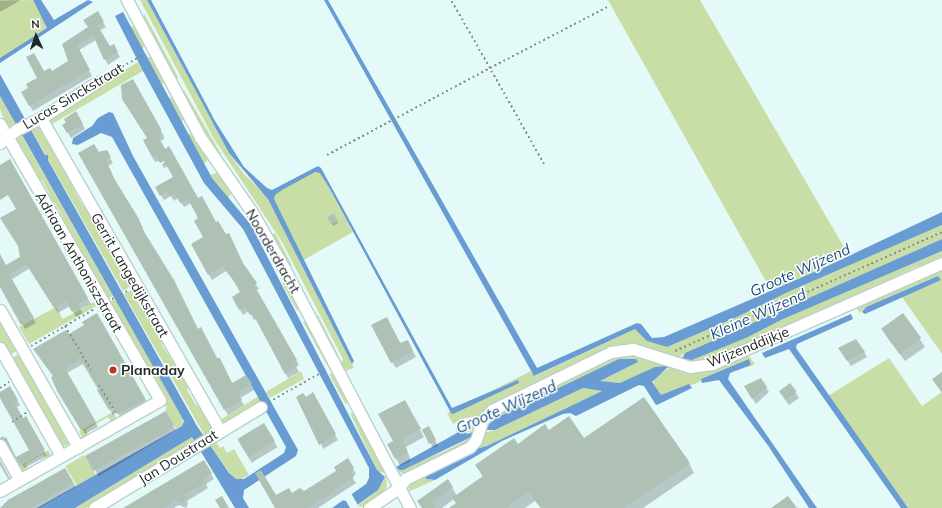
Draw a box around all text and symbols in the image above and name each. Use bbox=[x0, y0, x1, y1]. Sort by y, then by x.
north arrow bbox=[16, 16, 56, 56]
text: N bbox=[31, 17, 40, 31]
street label: Lucas Sinckstraat bbox=[20, 59, 126, 133]
street label: Adriaan Anthoniszstraat bbox=[32, 189, 126, 335]
street label: Noorderdracht bbox=[242, 206, 304, 296]
street label: Gerrit Langedijkstraat bbox=[88, 210, 172, 340]
water label: Groote Wijzend bbox=[747, 240, 853, 300]
water label: Kleine Wijzend bbox=[707, 285, 809, 343]
street label: Wijzenddijkje bbox=[705, 323, 791, 371]
place label: Planaday bbox=[121, 362, 185, 378]
marker: Planaday bbox=[108, 365, 118, 375]
water label: Groote Wijzend bbox=[453, 377, 559, 437]
street label: Jan Doustraat bbox=[135, 426, 221, 488]

